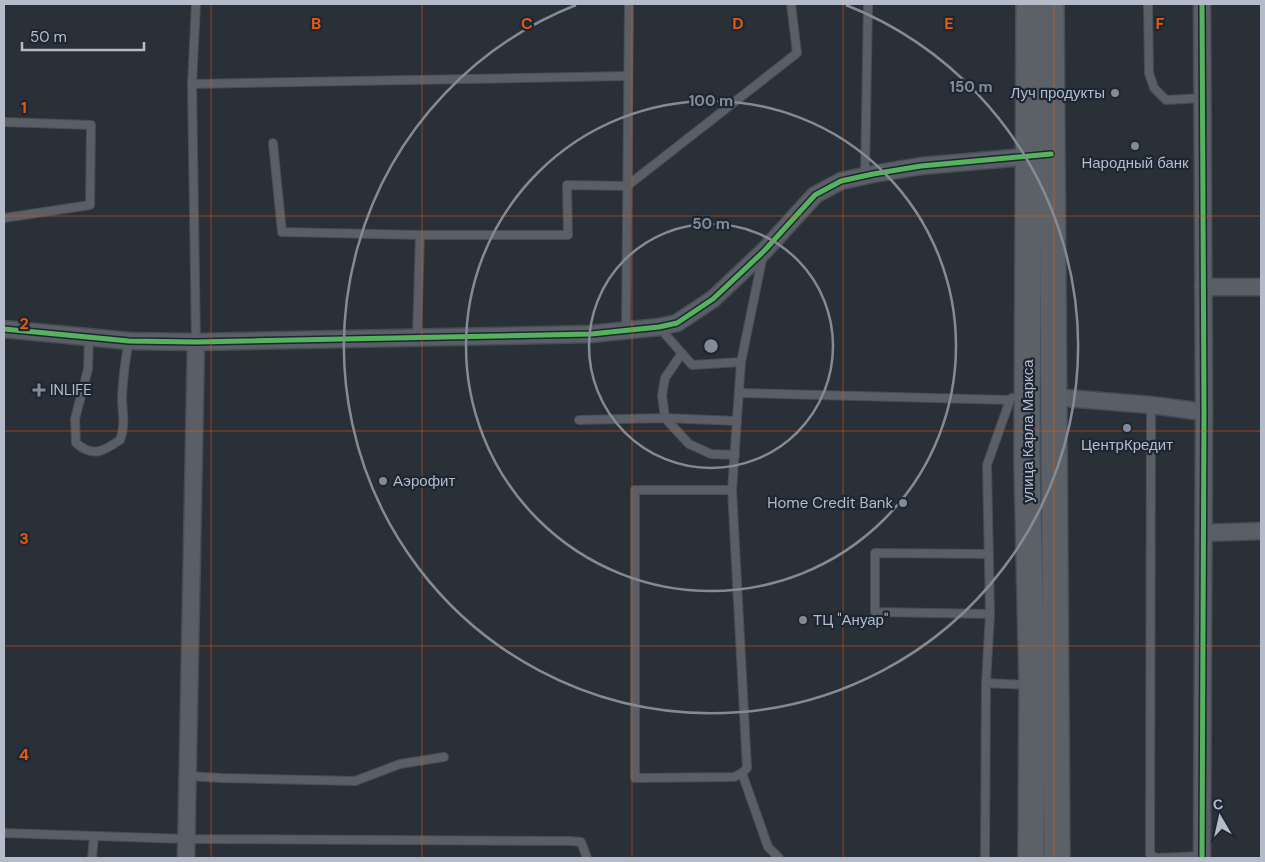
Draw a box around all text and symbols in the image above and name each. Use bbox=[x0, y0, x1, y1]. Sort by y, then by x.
text: B bbox=[311, 13, 321, 34]
text: C bbox=[521, 13, 533, 34]
text: D bbox=[732, 13, 744, 34]
text: E bbox=[944, 13, 954, 34]
text: F bbox=[1156, 13, 1165, 34]
scale bar bbox=[22, 20, 145, 52]
text: 50 m bbox=[30, 27, 67, 47]
text: 150 m bbox=[950, 77, 993, 97]
place label: Луч продукты bbox=[1011, 83, 1105, 103]
marker: Луч продукты bbox=[1109, 87, 1121, 99]
text: 100 m bbox=[689, 91, 733, 111]
text: 1 bbox=[21, 97, 27, 118]
marker: Народный банк bbox=[1129, 140, 1141, 152]
place label: Народный банк bbox=[1081, 153, 1189, 173]
text: 50 m bbox=[692, 214, 730, 234]
text: 2 bbox=[19, 313, 29, 334]
centre of rings bbox=[702, 337, 720, 355]
street label: улица Карла Маркса bbox=[1018, 359, 1038, 503]
place label: INLIFE bbox=[50, 380, 92, 400]
marker: INLIFE bbox=[32, 383, 46, 397]
marker: ЦентрКредит bbox=[1121, 422, 1133, 434]
place label: ЦентрКредит bbox=[1081, 435, 1173, 455]
place label: Аэрофит bbox=[393, 471, 455, 491]
marker: Аэрофит bbox=[377, 475, 389, 487]
place label: Home Credit Bank bbox=[767, 493, 893, 513]
marker: Home Credit Bank bbox=[897, 497, 909, 509]
text: 3 bbox=[19, 528, 29, 549]
place label: ТЦ "Ануар" bbox=[813, 610, 888, 630]
marker: ТЦ "Ануар" bbox=[797, 614, 809, 626]
text: 4 bbox=[19, 744, 29, 765]
north arrow bbox=[1195, 792, 1245, 842]
text: С bbox=[1212, 794, 1224, 814]

